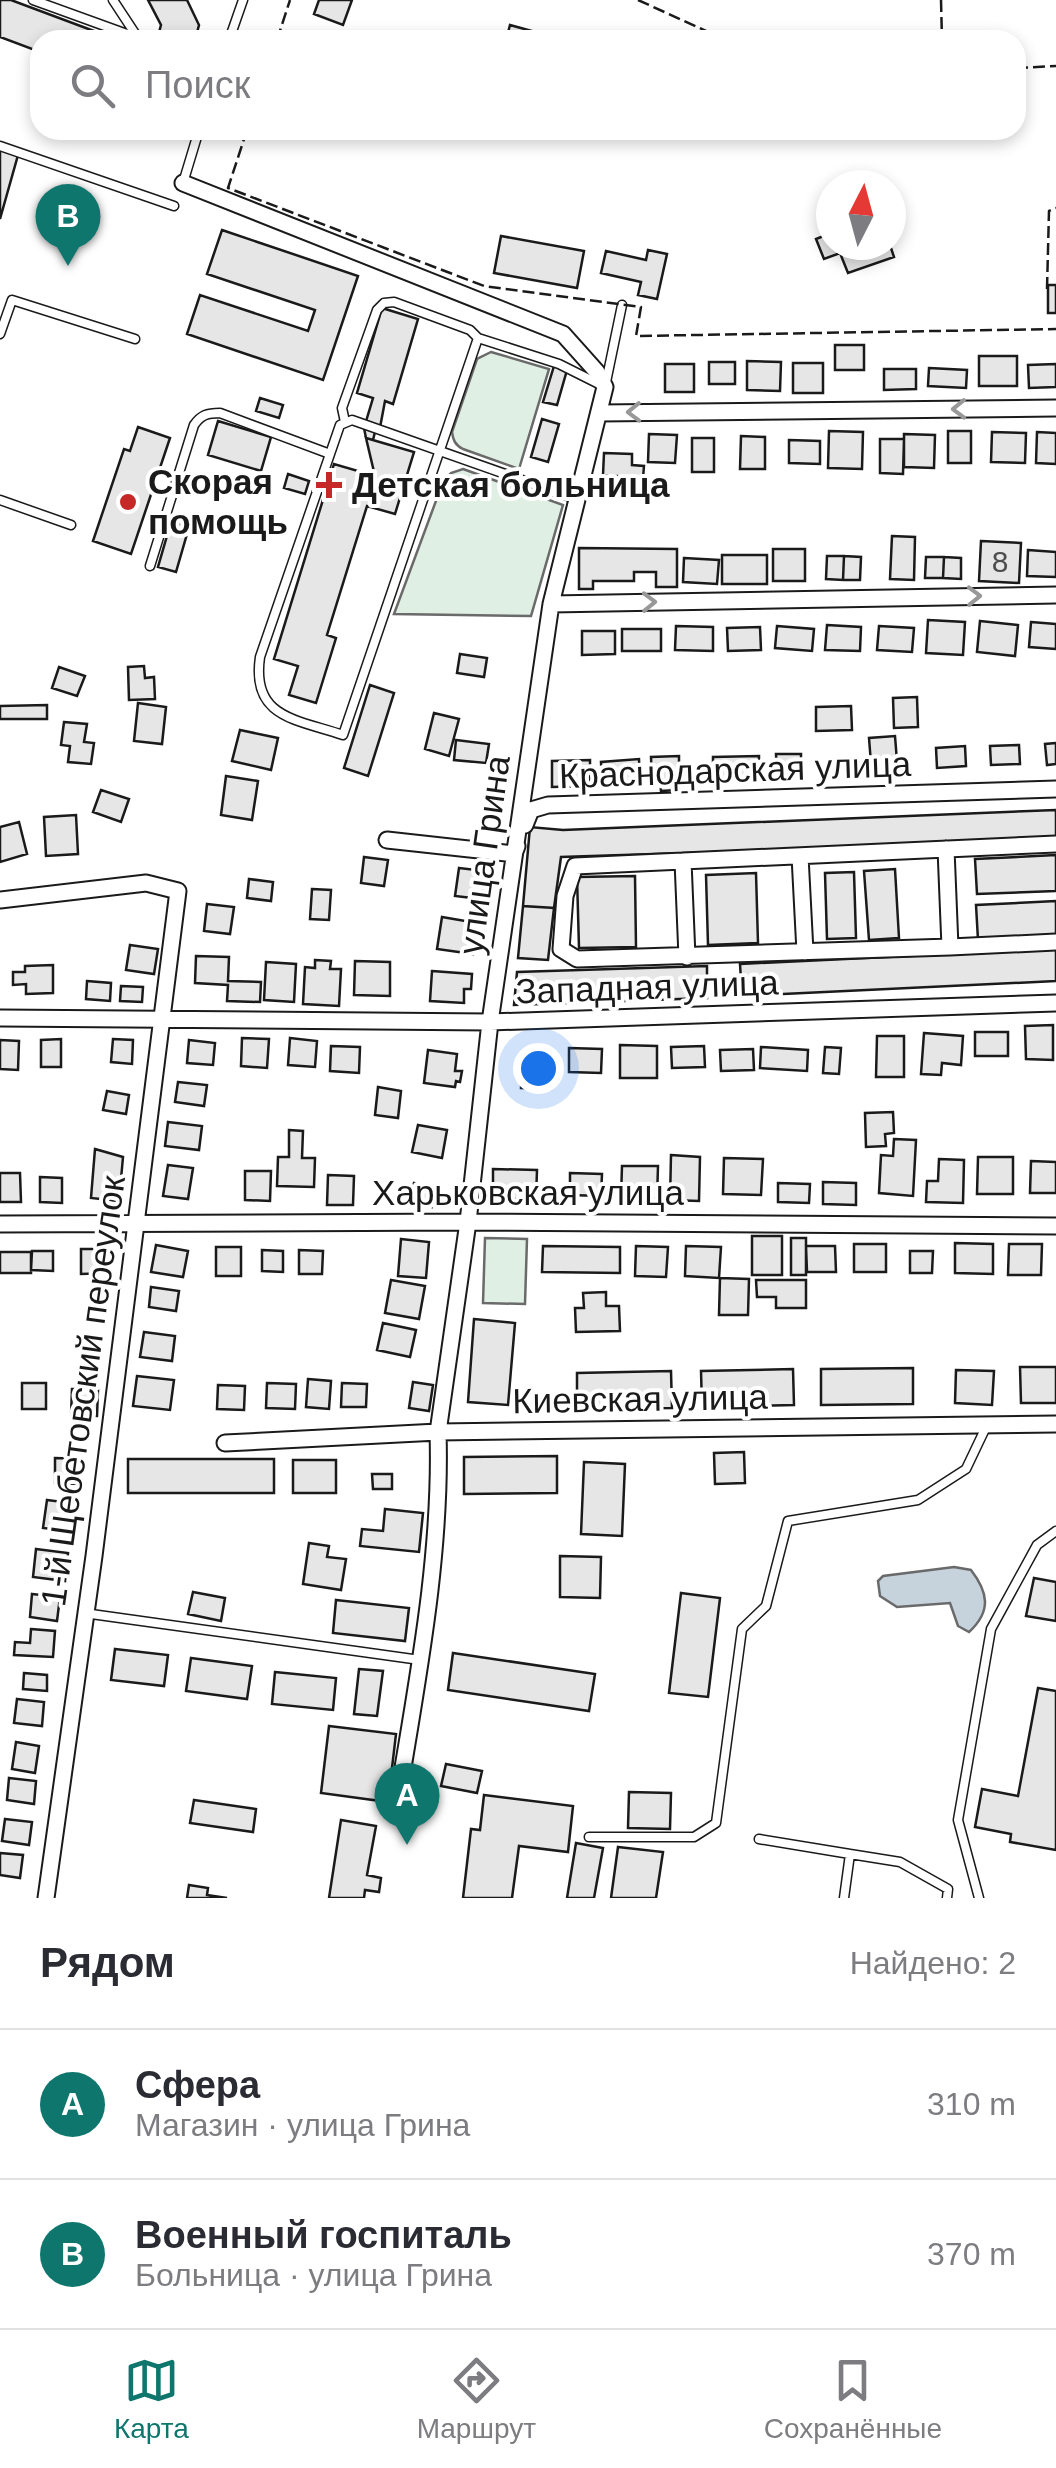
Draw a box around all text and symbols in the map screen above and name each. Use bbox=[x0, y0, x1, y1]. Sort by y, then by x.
search box bbox=[30, 30, 1026, 140]
icon: search bbox=[65, 58, 120, 113]
text: Поиск bbox=[145, 64, 250, 106]
north arrow bbox=[816, 170, 906, 260]
pin: B bbox=[36, 184, 100, 266]
one-way arrow bbox=[950, 398, 966, 420]
one-way arrow bbox=[625, 402, 641, 423]
place label: Скорая помощь bbox=[148, 462, 288, 541]
place label: Детская больница bbox=[352, 465, 670, 504]
marker: Детская больница bbox=[316, 472, 342, 498]
marker: Скорая помощь bbox=[117, 491, 139, 513]
house number: 8 bbox=[992, 545, 1008, 578]
one-way arrow bbox=[966, 586, 982, 607]
one-way arrow bbox=[641, 592, 657, 613]
street label: Краснодарская улица bbox=[558, 744, 912, 795]
street label: улица Грина bbox=[450, 752, 517, 957]
street label: Западная улица bbox=[515, 962, 780, 1011]
your location bbox=[513, 1043, 564, 1094]
street label: 1-й Щебетовский переулок bbox=[33, 1172, 132, 1609]
street label: Харьковская улица bbox=[372, 1173, 684, 1212]
street label: Киевская улица bbox=[512, 1377, 769, 1420]
pin: A bbox=[374, 1762, 440, 1845]
text: Рядом bbox=[40, 1939, 175, 1986]
text: Найдено: 2 bbox=[850, 1945, 1016, 1981]
text: Сфера bbox=[135, 2064, 260, 2106]
text: A bbox=[61, 2086, 84, 2122]
text: 310 m bbox=[927, 2086, 1016, 2122]
text: Магазин · улица Грина bbox=[135, 2107, 470, 2143]
text: Военный госпиталь bbox=[135, 2214, 512, 2256]
text: B bbox=[61, 2236, 84, 2272]
text: 370 m bbox=[927, 2236, 1016, 2272]
text: Больница · улица Грина bbox=[135, 2257, 492, 2293]
tab: Карта bbox=[114, 2353, 189, 2445]
tab: Маршрут bbox=[417, 2353, 536, 2445]
tab: Сохранённые bbox=[764, 2353, 942, 2445]

